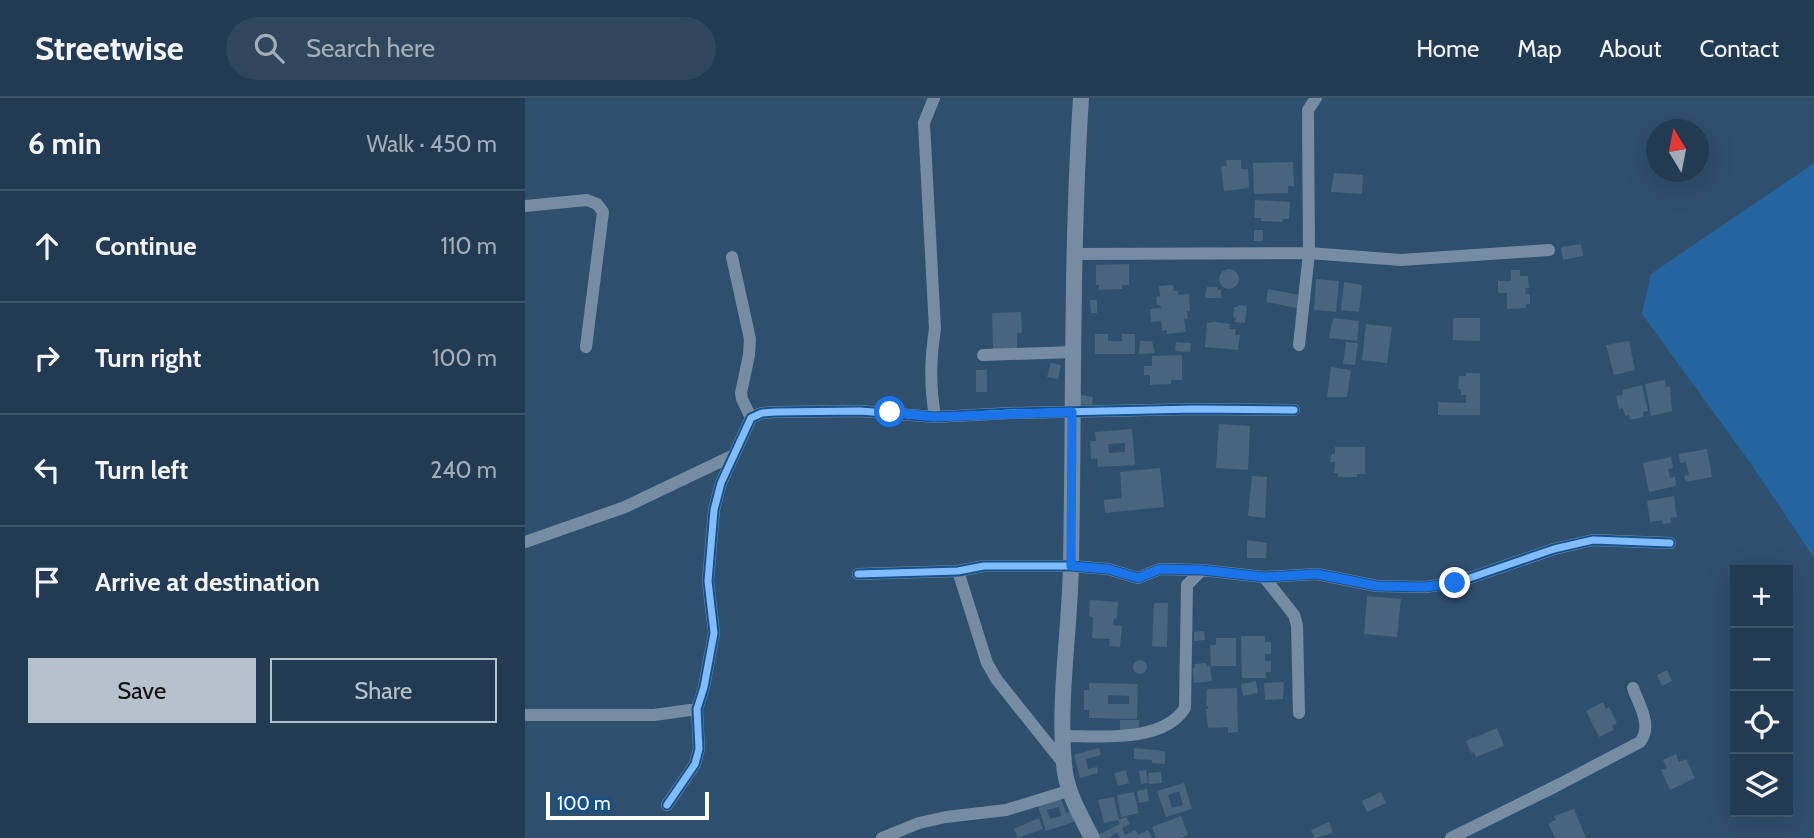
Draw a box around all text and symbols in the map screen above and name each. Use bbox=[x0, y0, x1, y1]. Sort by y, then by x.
search box bbox=[226, 17, 716, 80]
text: Streetwise bbox=[35, 28, 184, 68]
icon: search bbox=[250, 29, 288, 67]
text: Search here bbox=[306, 32, 435, 64]
text: Home bbox=[1416, 34, 1479, 63]
text: Map bbox=[1517, 34, 1562, 63]
text: About bbox=[1600, 34, 1662, 63]
text: Contact bbox=[1700, 34, 1779, 63]
north arrow bbox=[1646, 119, 1709, 182]
text: 6 min bbox=[28, 125, 101, 162]
text: Walk · 450 m bbox=[366, 130, 497, 158]
icon: ahead bbox=[28, 227, 66, 265]
text: Continue bbox=[95, 230, 197, 262]
text: 110 m bbox=[441, 232, 497, 260]
icon: right bbox=[28, 339, 66, 377]
text: Turn right bbox=[95, 342, 201, 374]
text: 100 m bbox=[432, 344, 497, 372]
route start bbox=[874, 396, 905, 427]
icon: left bbox=[28, 451, 66, 489]
text: Turn left bbox=[95, 454, 188, 486]
text: 240 m bbox=[430, 456, 497, 484]
icon: arrive bbox=[28, 563, 66, 601]
map controls bbox=[1730, 565, 1793, 817]
button: + bbox=[1730, 565, 1793, 628]
text: Arrive at destination bbox=[95, 566, 320, 598]
route end bbox=[1439, 567, 1470, 598]
button: − bbox=[1730, 628, 1793, 691]
button: Save bbox=[28, 658, 256, 723]
button: Share bbox=[270, 658, 497, 723]
button: locate bbox=[1730, 691, 1793, 754]
button: layers bbox=[1730, 754, 1793, 817]
scale bar bbox=[546, 789, 709, 821]
text: 100 m bbox=[557, 792, 611, 815]

